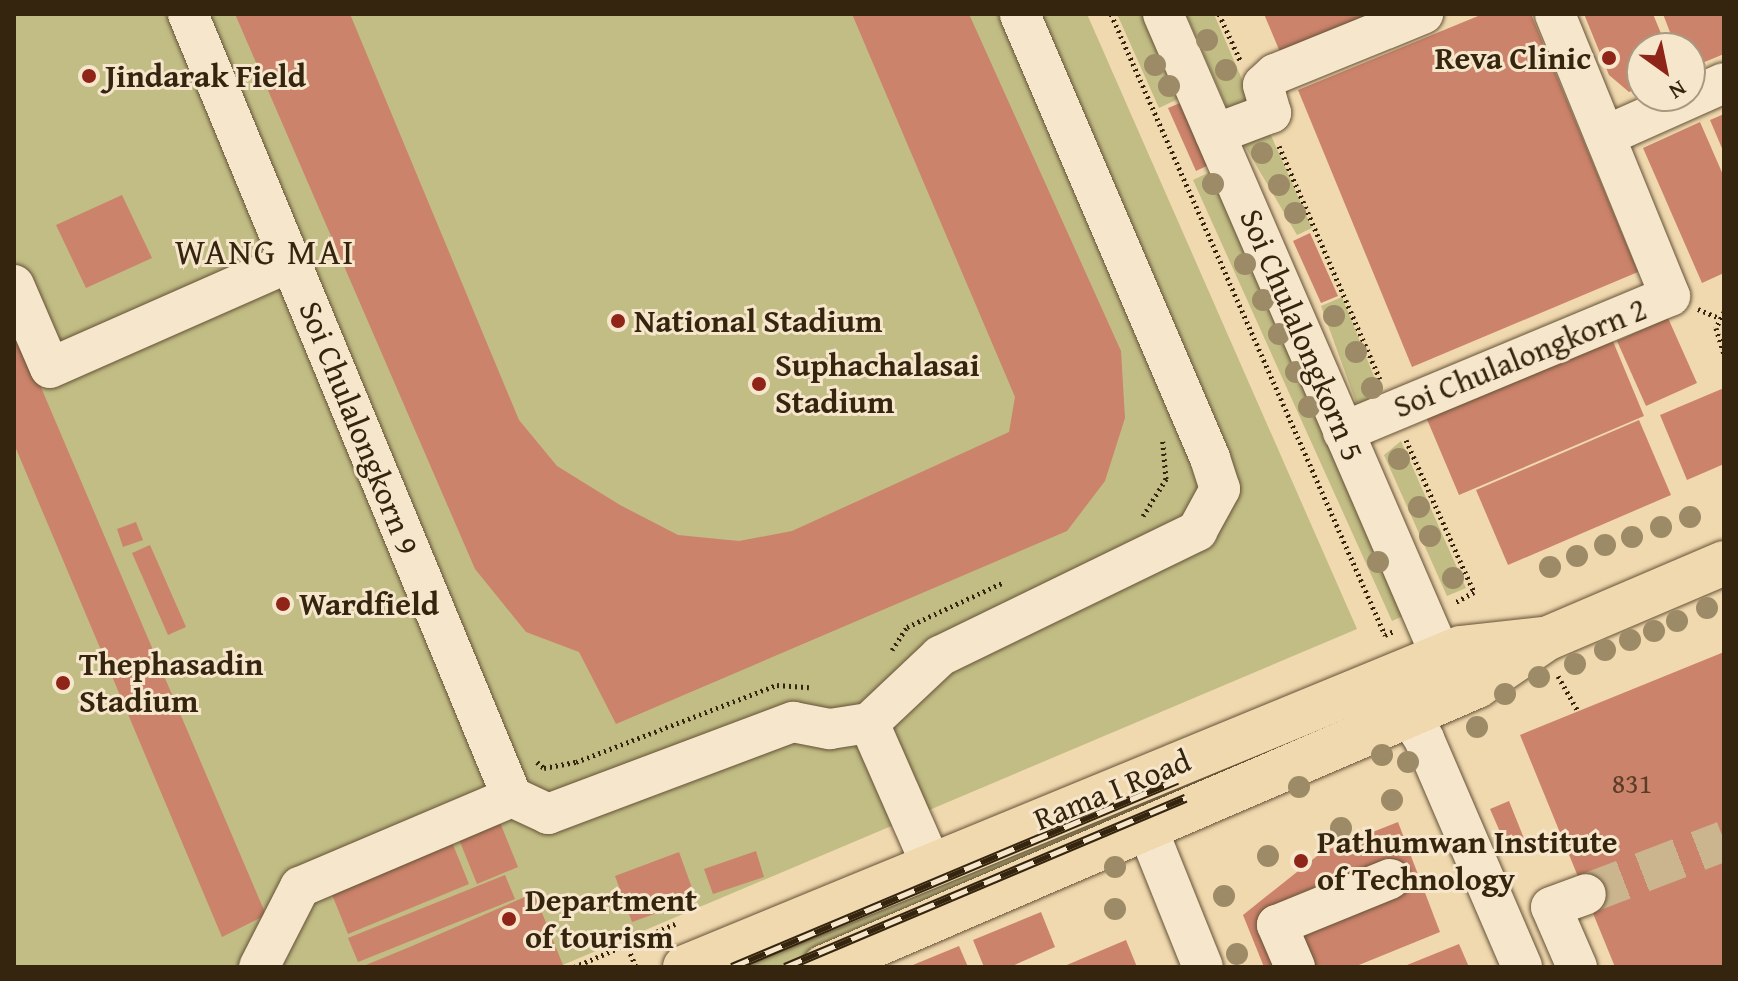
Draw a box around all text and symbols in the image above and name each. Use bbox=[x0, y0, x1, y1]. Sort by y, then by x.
north arrow bbox=[1626, 32, 1706, 112]
place label: Reva Clinic bbox=[1435, 39, 1591, 77]
marker: Reva Clinic bbox=[1598, 47, 1620, 69]
place label: Jindarak Field bbox=[105, 57, 306, 95]
marker: Jindarak Field bbox=[80, 67, 98, 85]
text: N bbox=[1663, 73, 1693, 108]
street label: Soi Chulalongkorn 5 bbox=[1232, 203, 1372, 467]
district label: WANG MAI bbox=[175, 229, 355, 273]
street label: Soi Chulalongkorn 2 bbox=[1388, 290, 1652, 426]
street label: Soi Chulalongkorn 9 bbox=[291, 296, 427, 560]
place label: National Stadium bbox=[634, 302, 883, 340]
marker: National Stadium bbox=[609, 312, 627, 330]
place label: Suphachalasai Stadium bbox=[775, 347, 980, 422]
marker: Suphachalasai Stadium bbox=[750, 375, 768, 393]
place label: Wardfield bbox=[299, 585, 439, 623]
marker: Wardfield bbox=[274, 595, 292, 613]
place label: Thephasadin Stadium bbox=[79, 646, 263, 721]
marker: Thephasadin Stadium bbox=[54, 674, 72, 692]
street label: Rama I Road bbox=[1028, 741, 1196, 839]
house number: 831 bbox=[1612, 766, 1652, 800]
place label: Pathumwan Institute of Technology bbox=[1317, 824, 1618, 899]
marker: Pathumwan Institute of Technology bbox=[1292, 852, 1310, 870]
place label: Department of tourism bbox=[525, 882, 697, 957]
marker: Department of tourism bbox=[500, 910, 518, 928]

